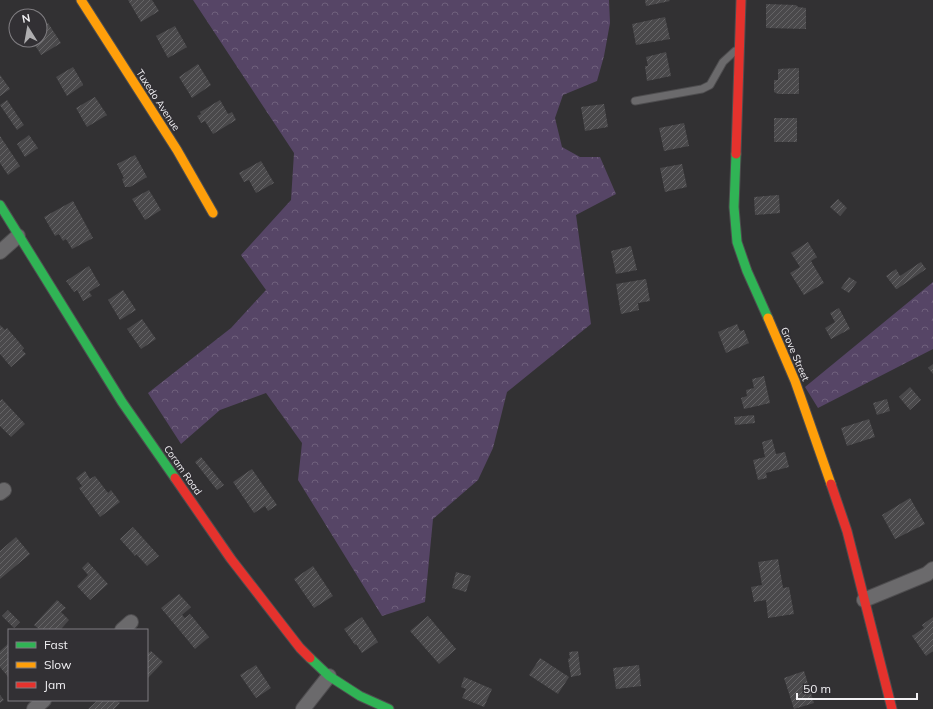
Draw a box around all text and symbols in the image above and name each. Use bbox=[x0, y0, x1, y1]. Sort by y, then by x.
north arrow bbox=[8, 8, 48, 48]
text: N bbox=[21, 11, 32, 26]
street label: Tuxedo Avenue bbox=[133, 67, 183, 133]
street label: Grove Street bbox=[778, 325, 812, 383]
street label: Coram Road bbox=[161, 443, 205, 497]
legend bbox=[8, 629, 148, 701]
text: Fast bbox=[44, 637, 68, 652]
text: Slow bbox=[44, 657, 72, 672]
scale bar bbox=[797, 675, 917, 701]
text: Jam bbox=[44, 677, 66, 692]
text: 50 m bbox=[803, 681, 831, 696]

